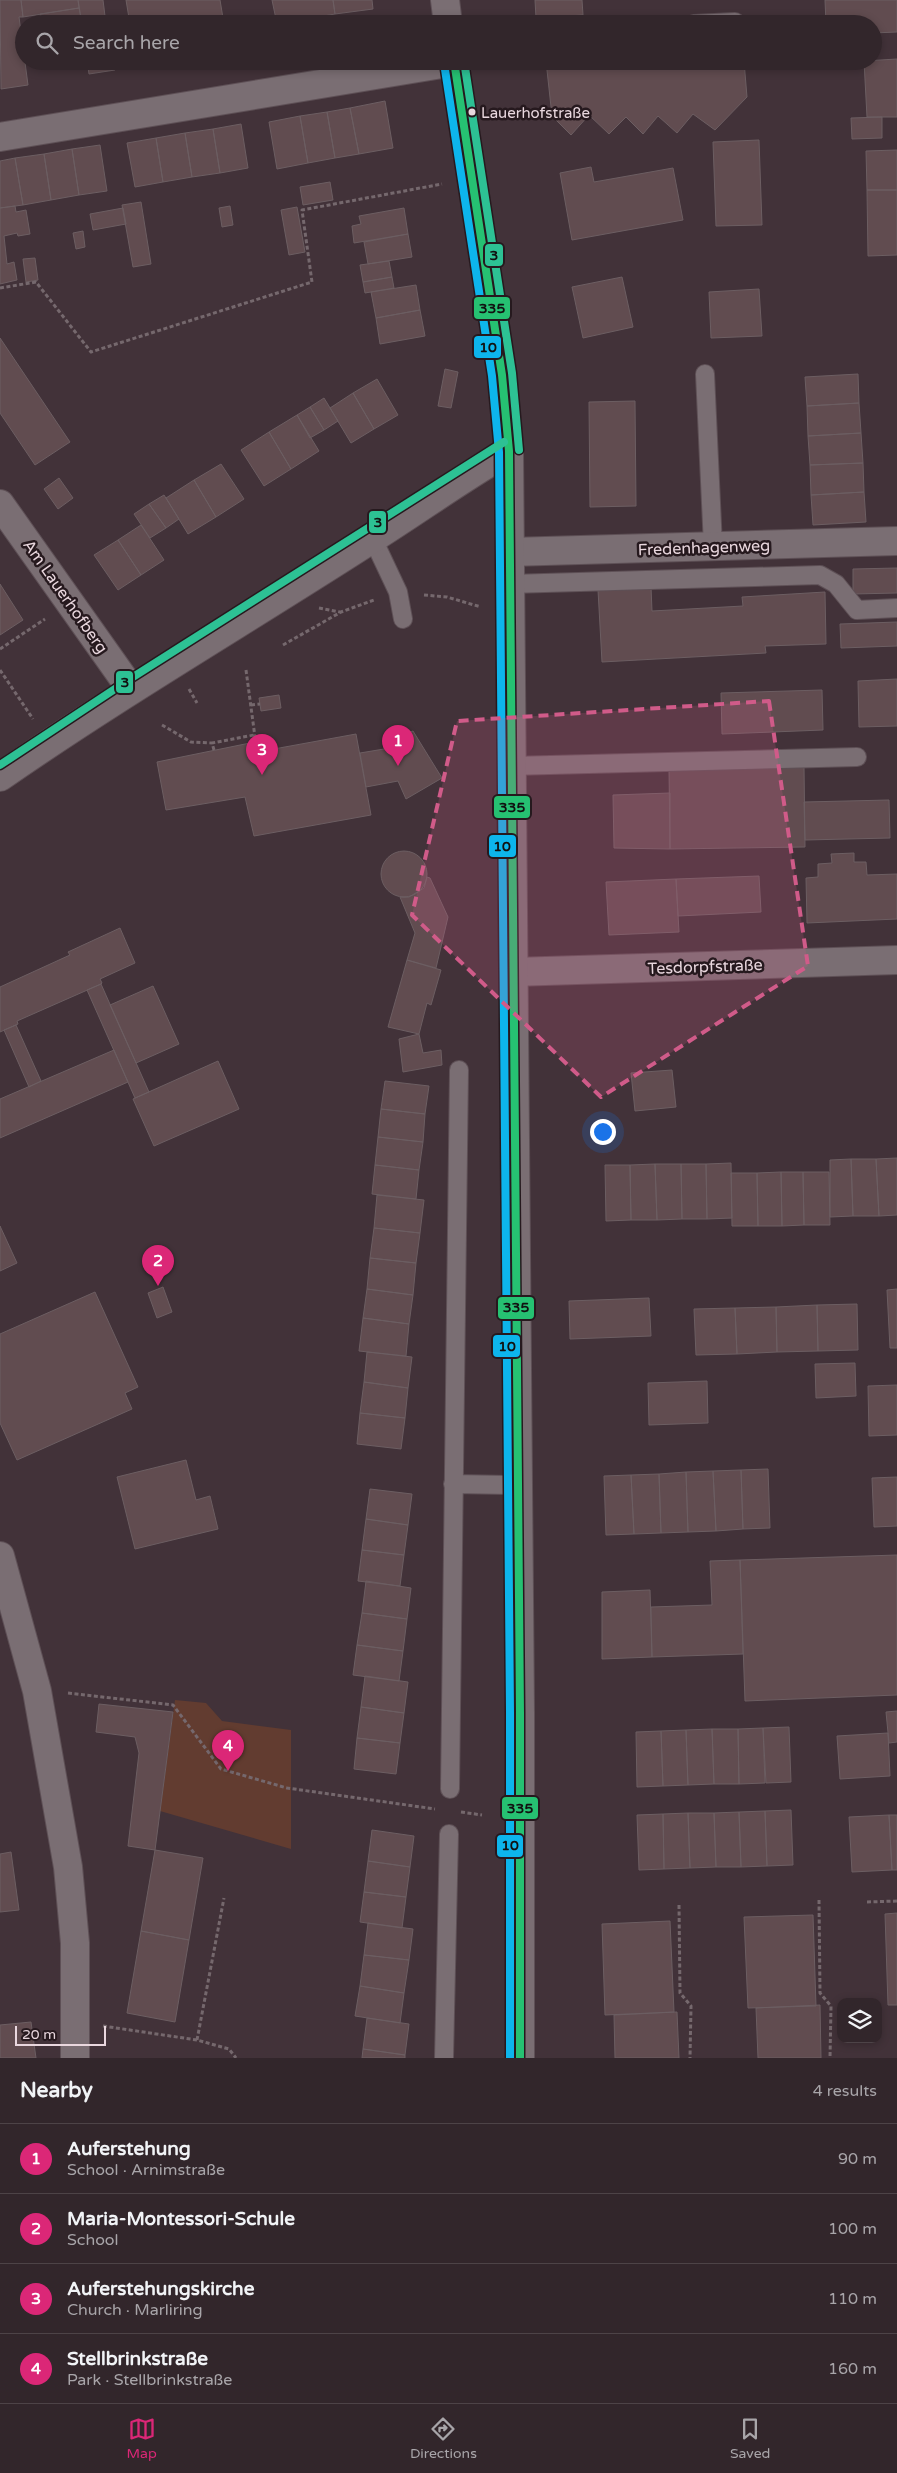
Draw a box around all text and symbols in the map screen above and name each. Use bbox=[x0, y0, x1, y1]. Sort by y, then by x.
search box bbox=[15, 15, 882, 70]
icon: search bbox=[33, 29, 61, 57]
text: Search here bbox=[73, 32, 180, 54]
place label: Lauerhofstraße bbox=[481, 104, 590, 122]
marker: Lauerhofstraße bbox=[467, 107, 477, 117]
line badge: 3 bbox=[484, 243, 504, 267]
text: 3 bbox=[490, 247, 499, 264]
line badge: 335 bbox=[473, 296, 511, 320]
text: 335 bbox=[479, 300, 505, 317]
line badge: 10 bbox=[473, 335, 502, 359]
text: 10 bbox=[479, 339, 497, 356]
line badge: 3 bbox=[368, 510, 387, 534]
text: 3 bbox=[374, 514, 383, 531]
street label: Am Lauerhofberg bbox=[18, 536, 112, 657]
street label: Fredenhagenweg bbox=[638, 536, 771, 560]
line badge: 3 bbox=[115, 670, 134, 694]
text: 3 bbox=[121, 674, 130, 691]
pin: 1 bbox=[382, 725, 414, 766]
pin: 3 bbox=[246, 734, 278, 775]
line badge: 335 bbox=[493, 795, 531, 819]
text: 335 bbox=[499, 799, 525, 816]
line badge: 10 bbox=[488, 834, 517, 858]
text: 10 bbox=[493, 838, 511, 855]
street label: Tesdorpfstraße bbox=[647, 955, 763, 979]
your location bbox=[590, 1119, 616, 1145]
pin: 2 bbox=[142, 1245, 174, 1286]
line badge: 335 bbox=[497, 1296, 535, 1320]
text: 335 bbox=[503, 1299, 529, 1316]
line badge: 10 bbox=[492, 1334, 521, 1358]
text: 10 bbox=[498, 1338, 516, 1355]
pin: 4 bbox=[212, 1730, 244, 1771]
line badge: 335 bbox=[501, 1796, 539, 1820]
text: 335 bbox=[507, 1800, 533, 1817]
line badge: 10 bbox=[496, 1834, 524, 1858]
text: 10 bbox=[501, 1837, 519, 1854]
map controls bbox=[837, 1998, 882, 2043]
button: layers bbox=[837, 1998, 882, 2043]
scale bar bbox=[15, 2023, 106, 2046]
text: 20 m bbox=[22, 2026, 56, 2043]
text: Nearby bbox=[20, 2078, 93, 2103]
text: 4 results bbox=[813, 2081, 877, 2101]
text: Auferstehung bbox=[67, 2138, 191, 2160]
text: 1 bbox=[31, 2149, 41, 2169]
text: 90 m bbox=[838, 2149, 877, 2169]
text: School · Arnimstraße bbox=[67, 2160, 225, 2180]
text: Maria-Montessori-Schule bbox=[67, 2208, 295, 2230]
text: 2 bbox=[31, 2219, 41, 2239]
text: 100 m bbox=[828, 2219, 877, 2239]
text: School bbox=[67, 2230, 119, 2250]
text: Auferstehungskirche bbox=[67, 2278, 254, 2300]
text: 3 bbox=[31, 2289, 41, 2309]
text: 110 m bbox=[828, 2289, 877, 2309]
text: Church · Marliring bbox=[67, 2300, 203, 2320]
text: Stellbrinkstraße bbox=[67, 2348, 208, 2370]
text: 4 bbox=[31, 2359, 41, 2379]
text: 160 m bbox=[828, 2359, 877, 2379]
text: Park · Stellbrinkstraße bbox=[67, 2370, 232, 2390]
tab: Map bbox=[127, 2415, 157, 2462]
tab: Directions bbox=[410, 2415, 477, 2462]
tab: Saved bbox=[730, 2415, 770, 2462]

